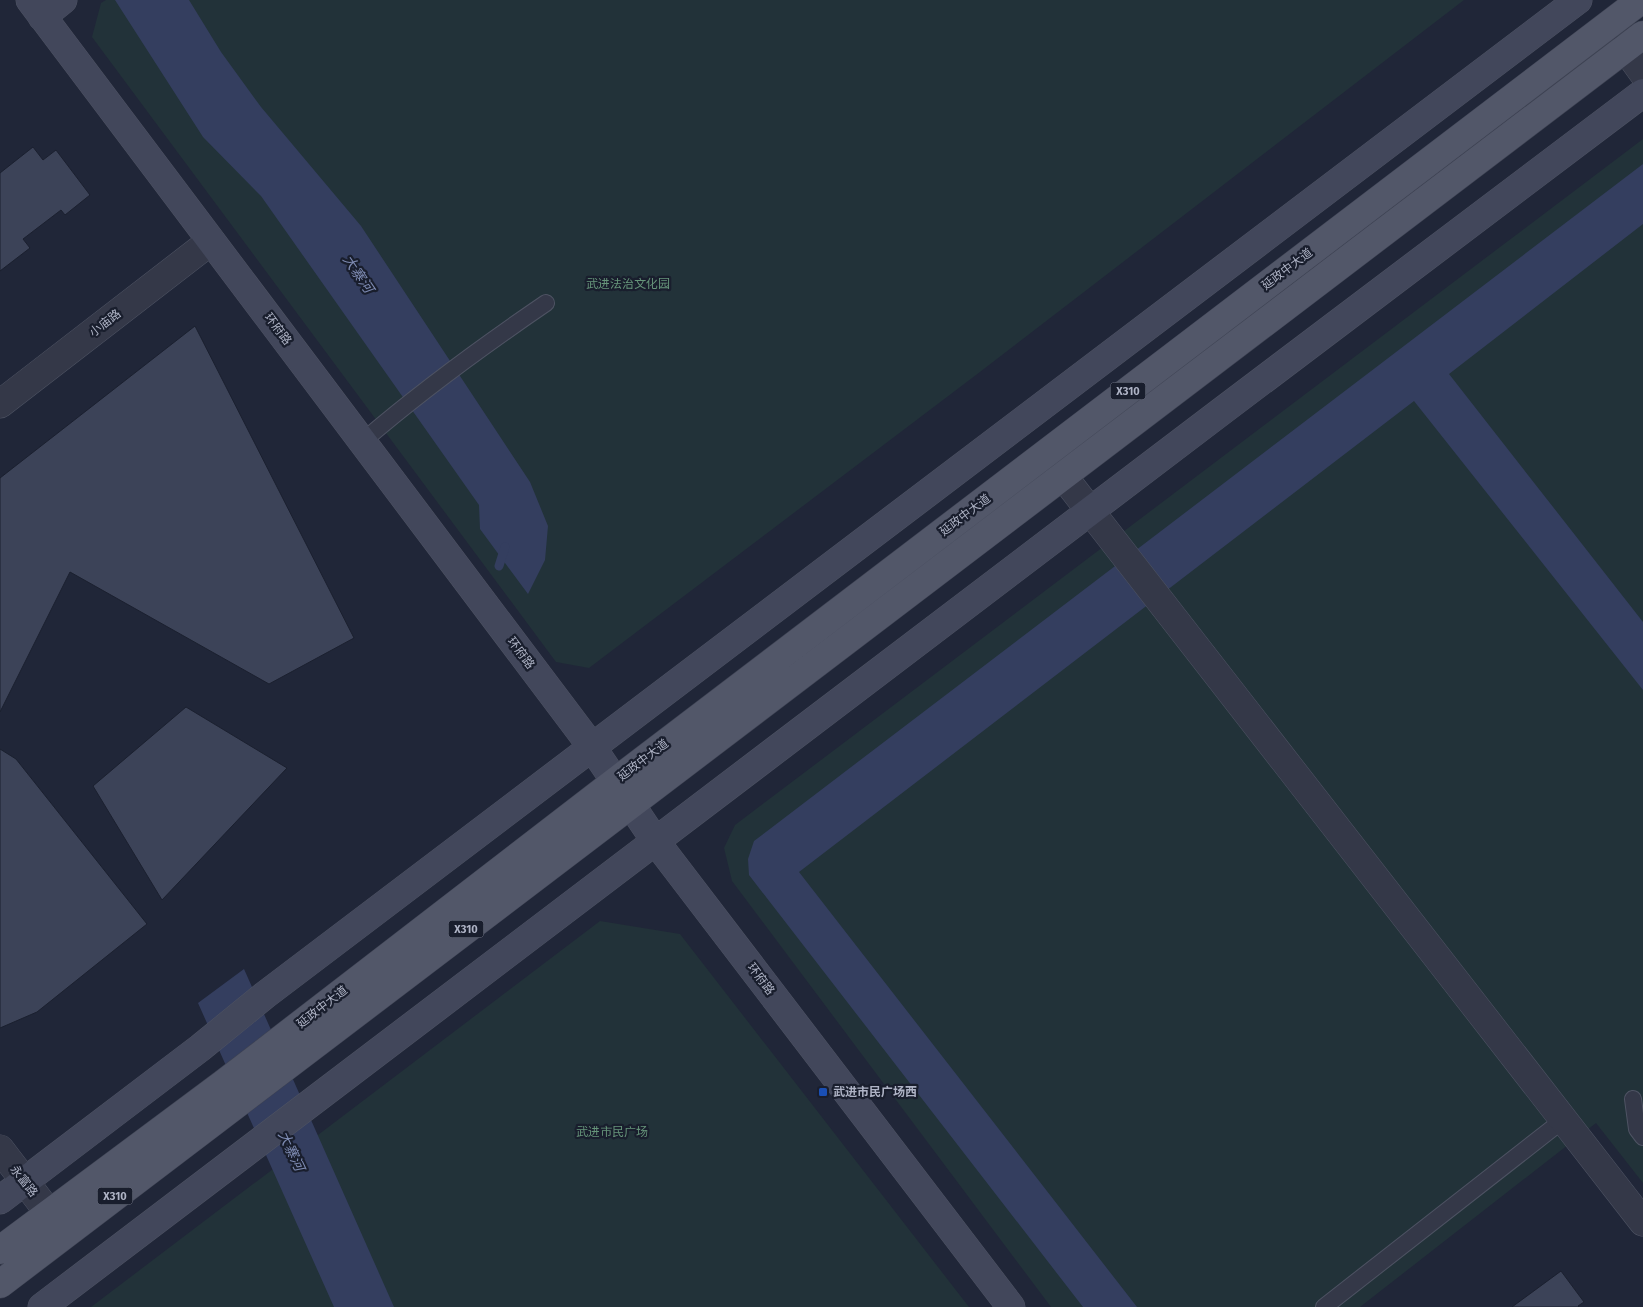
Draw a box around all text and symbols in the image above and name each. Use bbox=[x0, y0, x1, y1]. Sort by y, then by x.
street label: 延政中大道 bbox=[1259, 245, 1315, 293]
water label: 大寨河 bbox=[339, 252, 378, 299]
park label: 武进法治文化园 bbox=[586, 277, 670, 291]
street label: 小庙路 bbox=[87, 306, 123, 340]
street label: 环府路 bbox=[262, 310, 294, 348]
road number: X310 bbox=[1110, 382, 1146, 400]
street label: 延政中大道 bbox=[937, 491, 993, 539]
street label: 环府路 bbox=[505, 634, 537, 672]
street label: 延政中大道 bbox=[615, 736, 671, 784]
road number: X310 bbox=[448, 921, 484, 938]
street label: 环府路 bbox=[745, 960, 777, 998]
street label: 延政中大道 bbox=[294, 983, 350, 1031]
place label: 武进市民广场西 bbox=[833, 1085, 917, 1099]
marker: 武进市民广场西 bbox=[817, 1086, 829, 1098]
park label: 武进市民广场 bbox=[576, 1125, 648, 1139]
water label: 大寨河 bbox=[274, 1128, 309, 1176]
street label: 永富路 bbox=[7, 1163, 41, 1199]
road number: X310 bbox=[98, 1188, 132, 1204]

